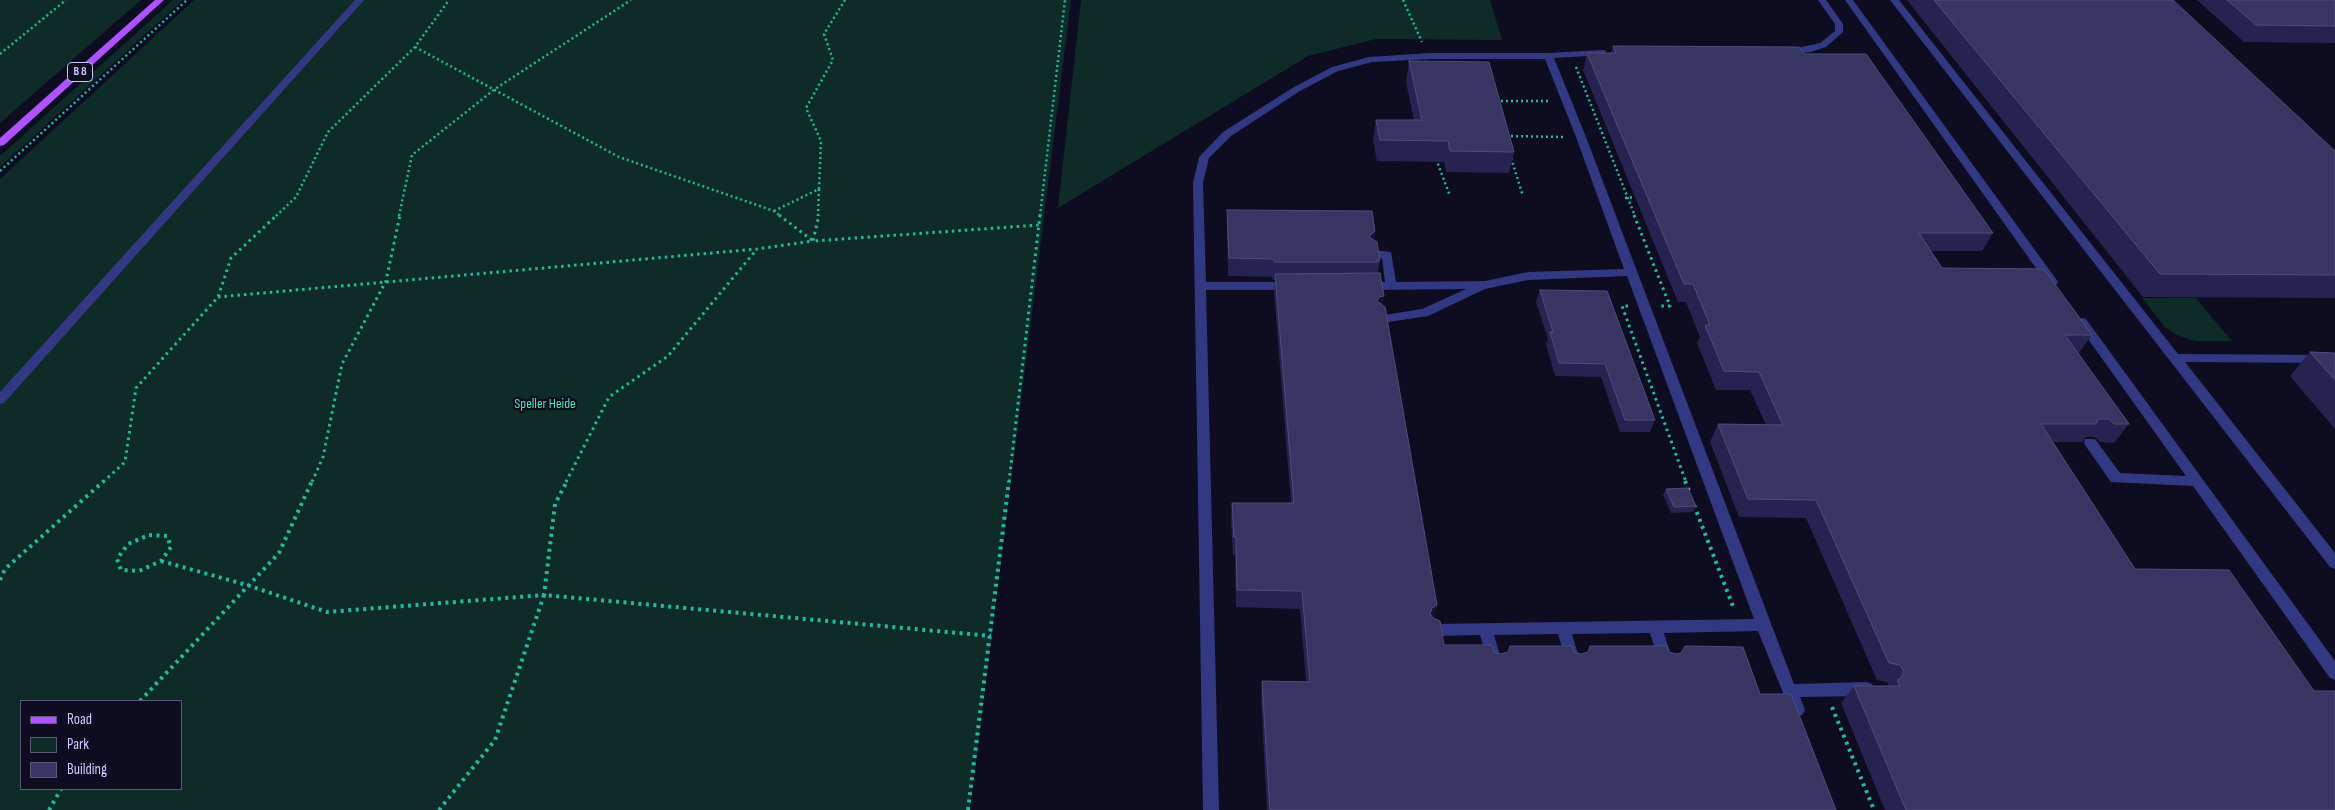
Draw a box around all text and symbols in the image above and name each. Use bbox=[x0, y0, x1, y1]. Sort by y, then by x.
road number: B 8 bbox=[68, 62, 92, 82]
park label: Speller Heide bbox=[514, 396, 576, 412]
legend bbox=[20, 700, 182, 790]
text: Road bbox=[67, 710, 92, 729]
text: Park bbox=[67, 735, 89, 754]
text: Building bbox=[67, 760, 107, 779]

